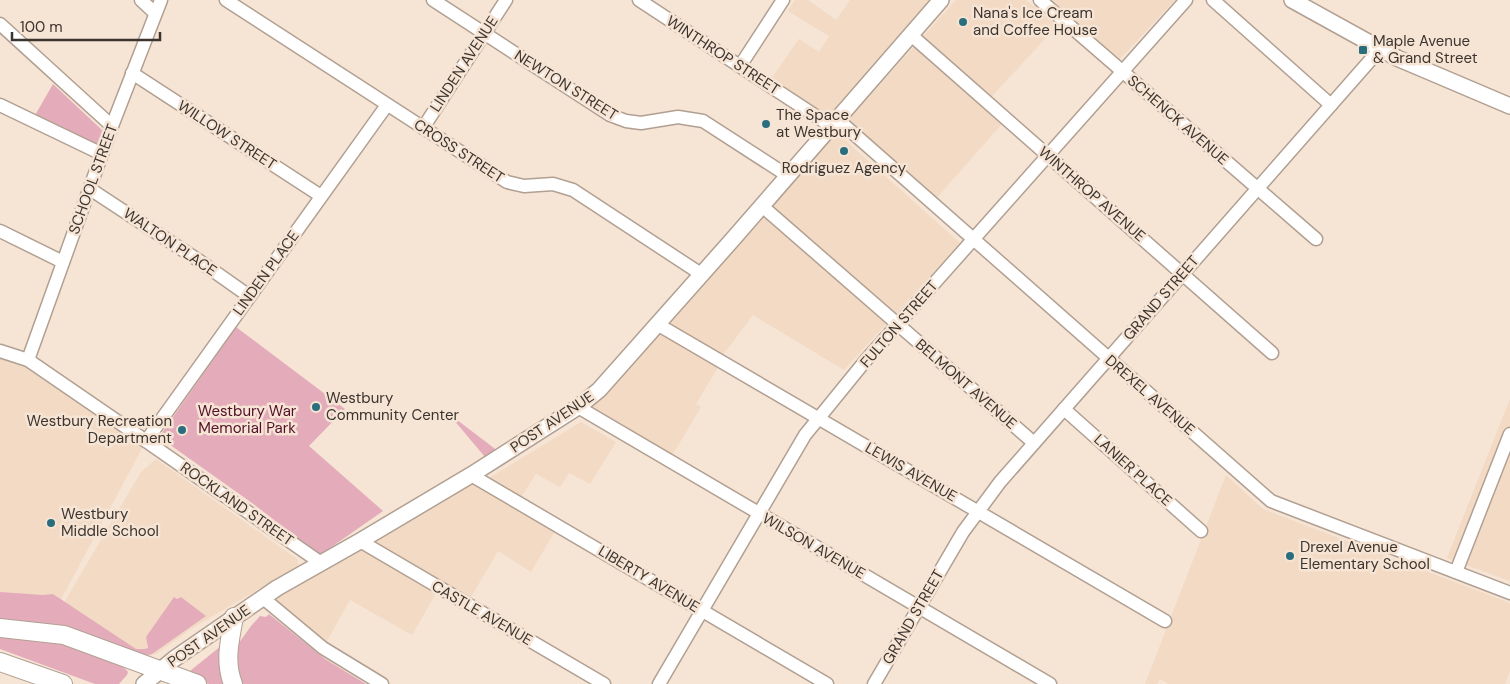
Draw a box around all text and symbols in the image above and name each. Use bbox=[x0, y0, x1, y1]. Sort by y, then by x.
place label: Nana's Ice Cream and Coffee House bbox=[973, 3, 1098, 40]
scale bar bbox=[12, 10, 160, 42]
street label: WINTHROP STREET bbox=[662, 11, 784, 99]
street label: LINDEN AVENUE bbox=[425, 12, 503, 116]
marker: Nana's Ice Cream and Coffee House bbox=[957, 16, 969, 28]
text: 100 m bbox=[20, 17, 63, 37]
place label: Maple Avenue & Grand Street bbox=[1373, 31, 1478, 68]
marker: Maple Avenue & Grand Street bbox=[1357, 44, 1369, 56]
street label: NEWTON STREET bbox=[511, 45, 621, 125]
street label: SCHENCK AVENUE bbox=[1123, 71, 1233, 169]
street label: WILLOW STREET bbox=[174, 96, 280, 174]
place label: The Space at Westbury bbox=[776, 105, 862, 142]
street label: CROSS STREET bbox=[410, 114, 508, 188]
marker: The Space at Westbury bbox=[760, 118, 772, 130]
street label: SCHOOL STREET bbox=[64, 121, 122, 237]
street label: WINTHROP AVENUE bbox=[1034, 142, 1150, 246]
marker: Rodriguez Agency bbox=[838, 145, 850, 157]
place label: Rodriguez Agency bbox=[782, 158, 907, 178]
street label: WALTON PLACE bbox=[119, 203, 221, 281]
street label: LINDEN PLACE bbox=[228, 227, 304, 319]
street label: GRAND STREET bbox=[1119, 251, 1203, 345]
street label: FULTON STREET bbox=[856, 276, 942, 372]
street label: BELMONT AVENUE bbox=[911, 334, 1021, 434]
street label: DREXEL AVENUE bbox=[1101, 350, 1199, 440]
street label: POST AVENUE bbox=[506, 387, 598, 457]
place label: Westbury Community Center bbox=[326, 388, 459, 425]
park label: Westbury War Memorial Park bbox=[198, 401, 297, 438]
marker: Westbury Community Center bbox=[310, 401, 322, 413]
place label: Westbury Recreation Department bbox=[26, 411, 172, 448]
marker: Westbury Recreation Department bbox=[176, 424, 188, 436]
street label: LANIER PLACE bbox=[1090, 430, 1176, 510]
street label: LEWIS AVENUE bbox=[861, 438, 961, 506]
street label: ROCKLAND STREET bbox=[176, 457, 298, 551]
place label: Westbury Middle School bbox=[61, 504, 159, 541]
street label: WILSON AVENUE bbox=[759, 508, 869, 584]
marker: Westbury Middle School bbox=[45, 517, 57, 529]
place label: Drexel Avenue Elementary School bbox=[1300, 537, 1430, 574]
street label: LIBERTY AVENUE bbox=[595, 541, 703, 617]
marker: Drexel Avenue Elementary School bbox=[1284, 550, 1296, 562]
street label: GRAND STREET bbox=[878, 566, 948, 668]
street label: CASTLE AVENUE bbox=[428, 576, 536, 650]
street label: POST AVENUE bbox=[164, 600, 254, 672]

